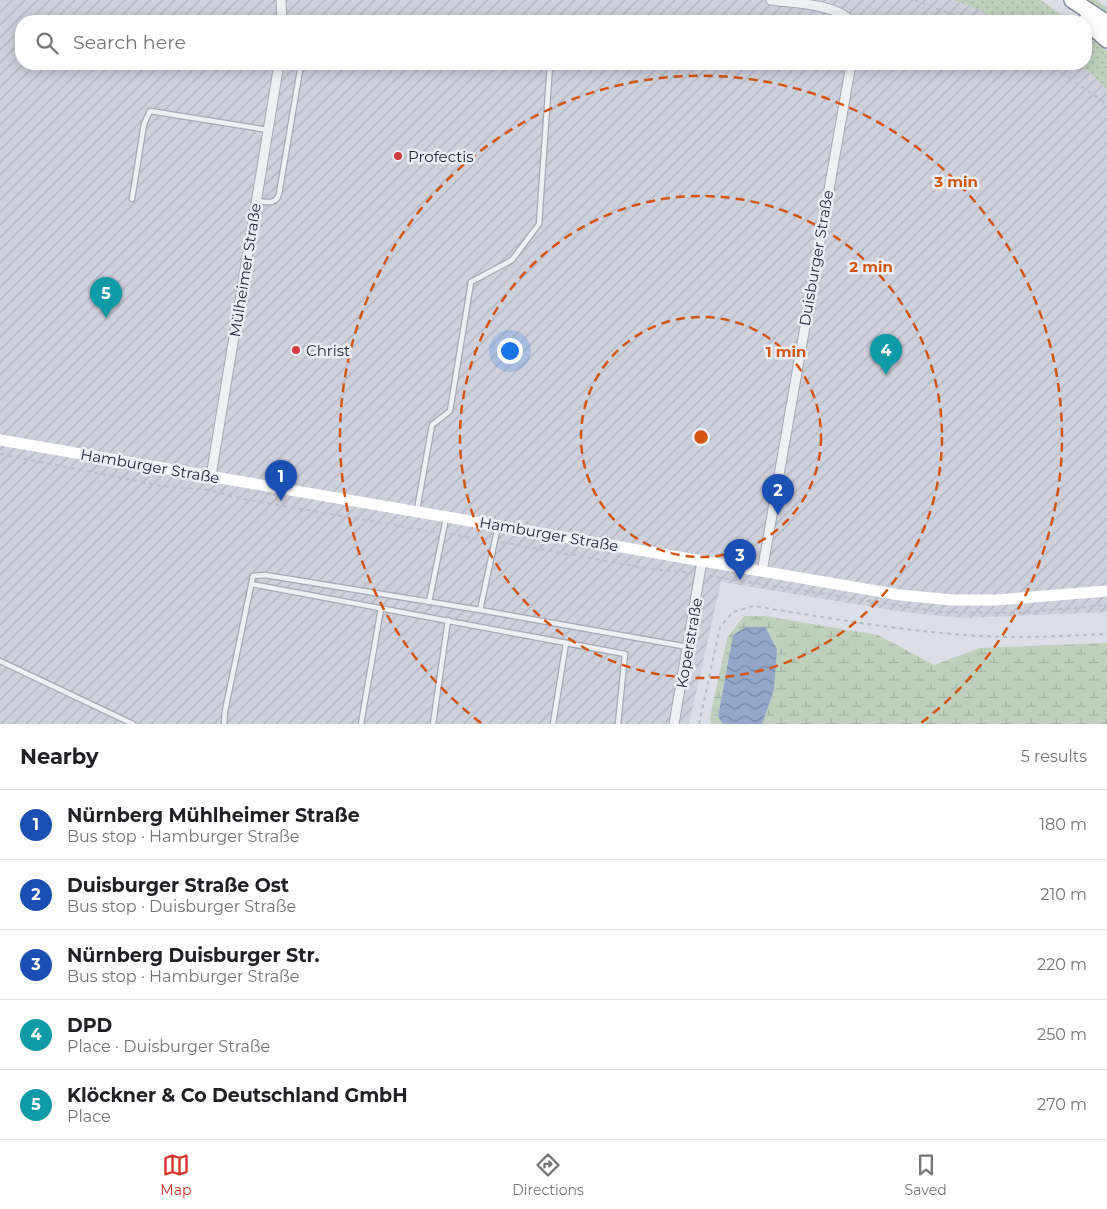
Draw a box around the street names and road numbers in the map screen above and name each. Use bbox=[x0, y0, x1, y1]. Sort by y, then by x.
street label: Duisburger Straße bbox=[795, 188, 837, 328]
street label: Mülheimer Straße bbox=[225, 202, 265, 338]
street label: Hamburger Straße bbox=[79, 444, 221, 488]
street label: Hamburger Straße bbox=[478, 512, 620, 556]
street label: Koperstraße bbox=[672, 596, 706, 690]

